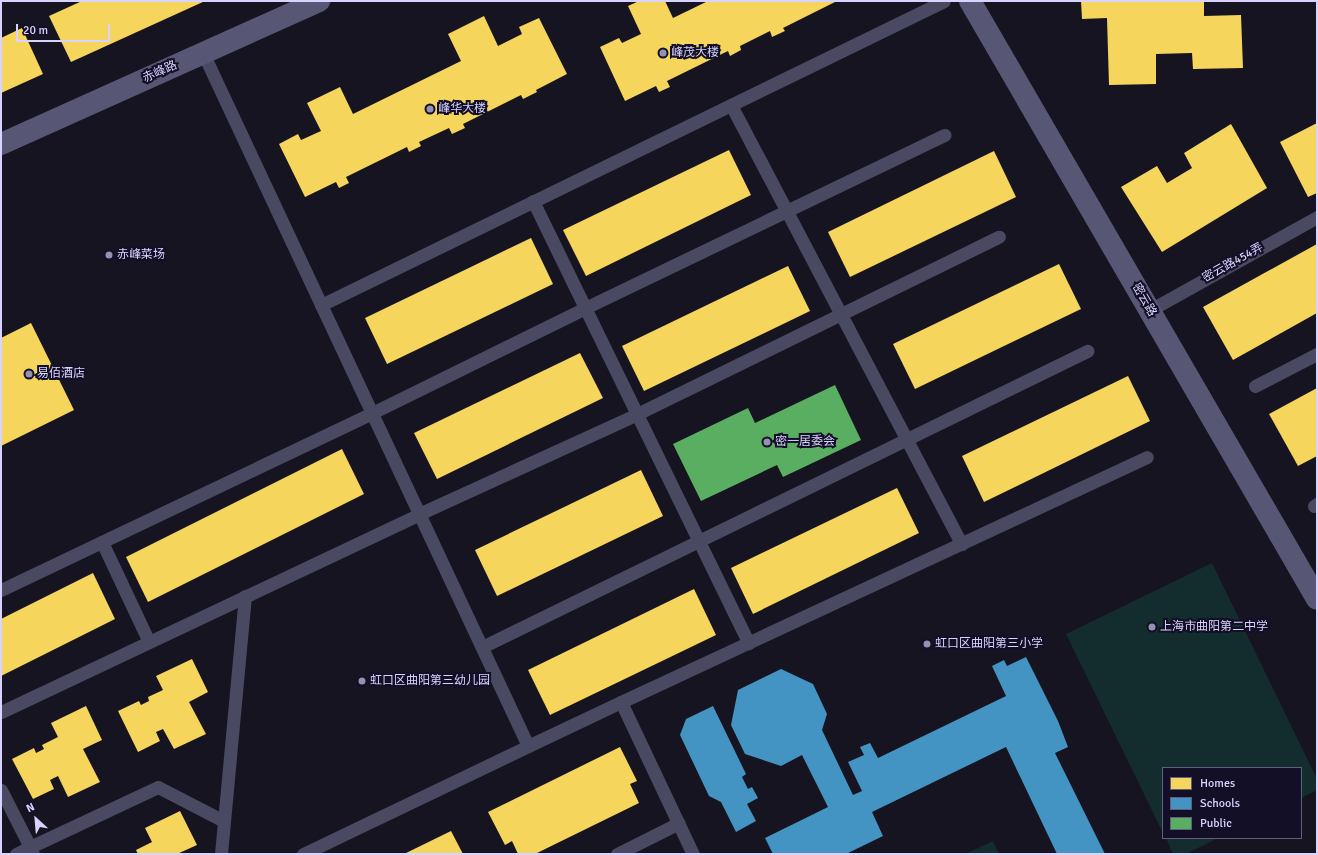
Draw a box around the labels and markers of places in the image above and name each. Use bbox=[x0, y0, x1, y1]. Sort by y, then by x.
place label: 峰茂大楼 bbox=[671, 46, 719, 60]
marker: 峰茂大楼 bbox=[658, 48, 668, 58]
place label: 峰华大楼 bbox=[438, 102, 486, 116]
marker: 峰华大楼 bbox=[425, 104, 435, 114]
place label: 赤峰菜场 bbox=[117, 248, 165, 262]
marker: 赤峰菜场 bbox=[104, 250, 114, 260]
place label: 易佰酒店 bbox=[37, 367, 85, 381]
marker: 易佰酒店 bbox=[24, 369, 34, 379]
place label: 密一居委会 bbox=[775, 435, 835, 449]
marker: 密一居委会 bbox=[762, 437, 772, 447]
place label: 上海市曲阳第二中学 bbox=[1160, 620, 1268, 634]
marker: 上海市曲阳第二中学 bbox=[1147, 622, 1157, 632]
place label: 虹口区曲阳第三小学 bbox=[935, 637, 1043, 651]
marker: 虹口区曲阳第三小学 bbox=[922, 639, 932, 649]
place label: 虹口区曲阳第三幼儿园 bbox=[370, 674, 490, 688]
marker: 虹口区曲阳第三幼儿园 bbox=[357, 676, 367, 686]

